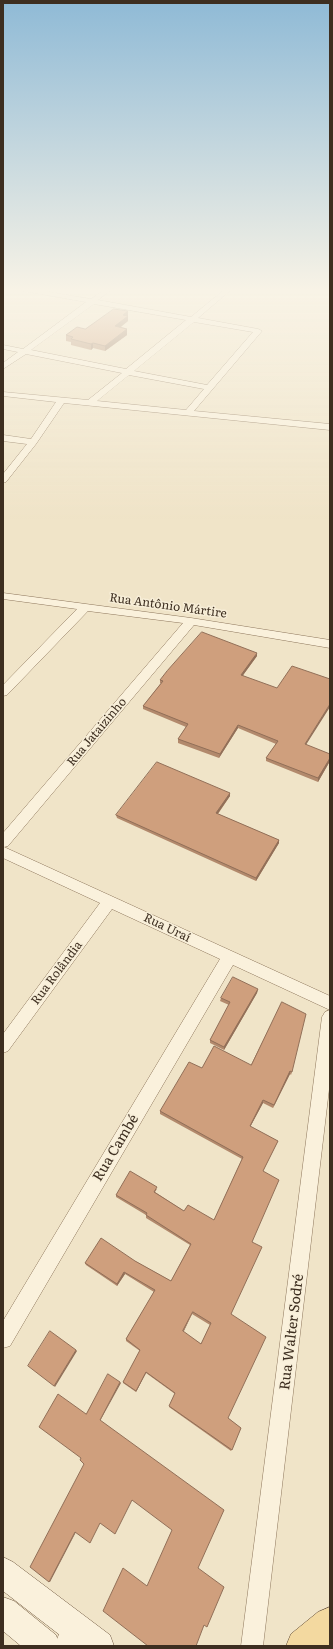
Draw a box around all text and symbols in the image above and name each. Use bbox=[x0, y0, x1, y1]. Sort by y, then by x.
street label: Rua Antônio Mártire bbox=[108, 591, 228, 621]
street label: Rua Jataizinho bbox=[64, 695, 130, 769]
street label: Rua Uraí bbox=[141, 911, 193, 945]
street label: Rua Rolândia bbox=[28, 938, 86, 1008]
street label: Rua Cambé bbox=[90, 1112, 142, 1184]
street label: Rua Walter Sodré bbox=[277, 1273, 307, 1391]

